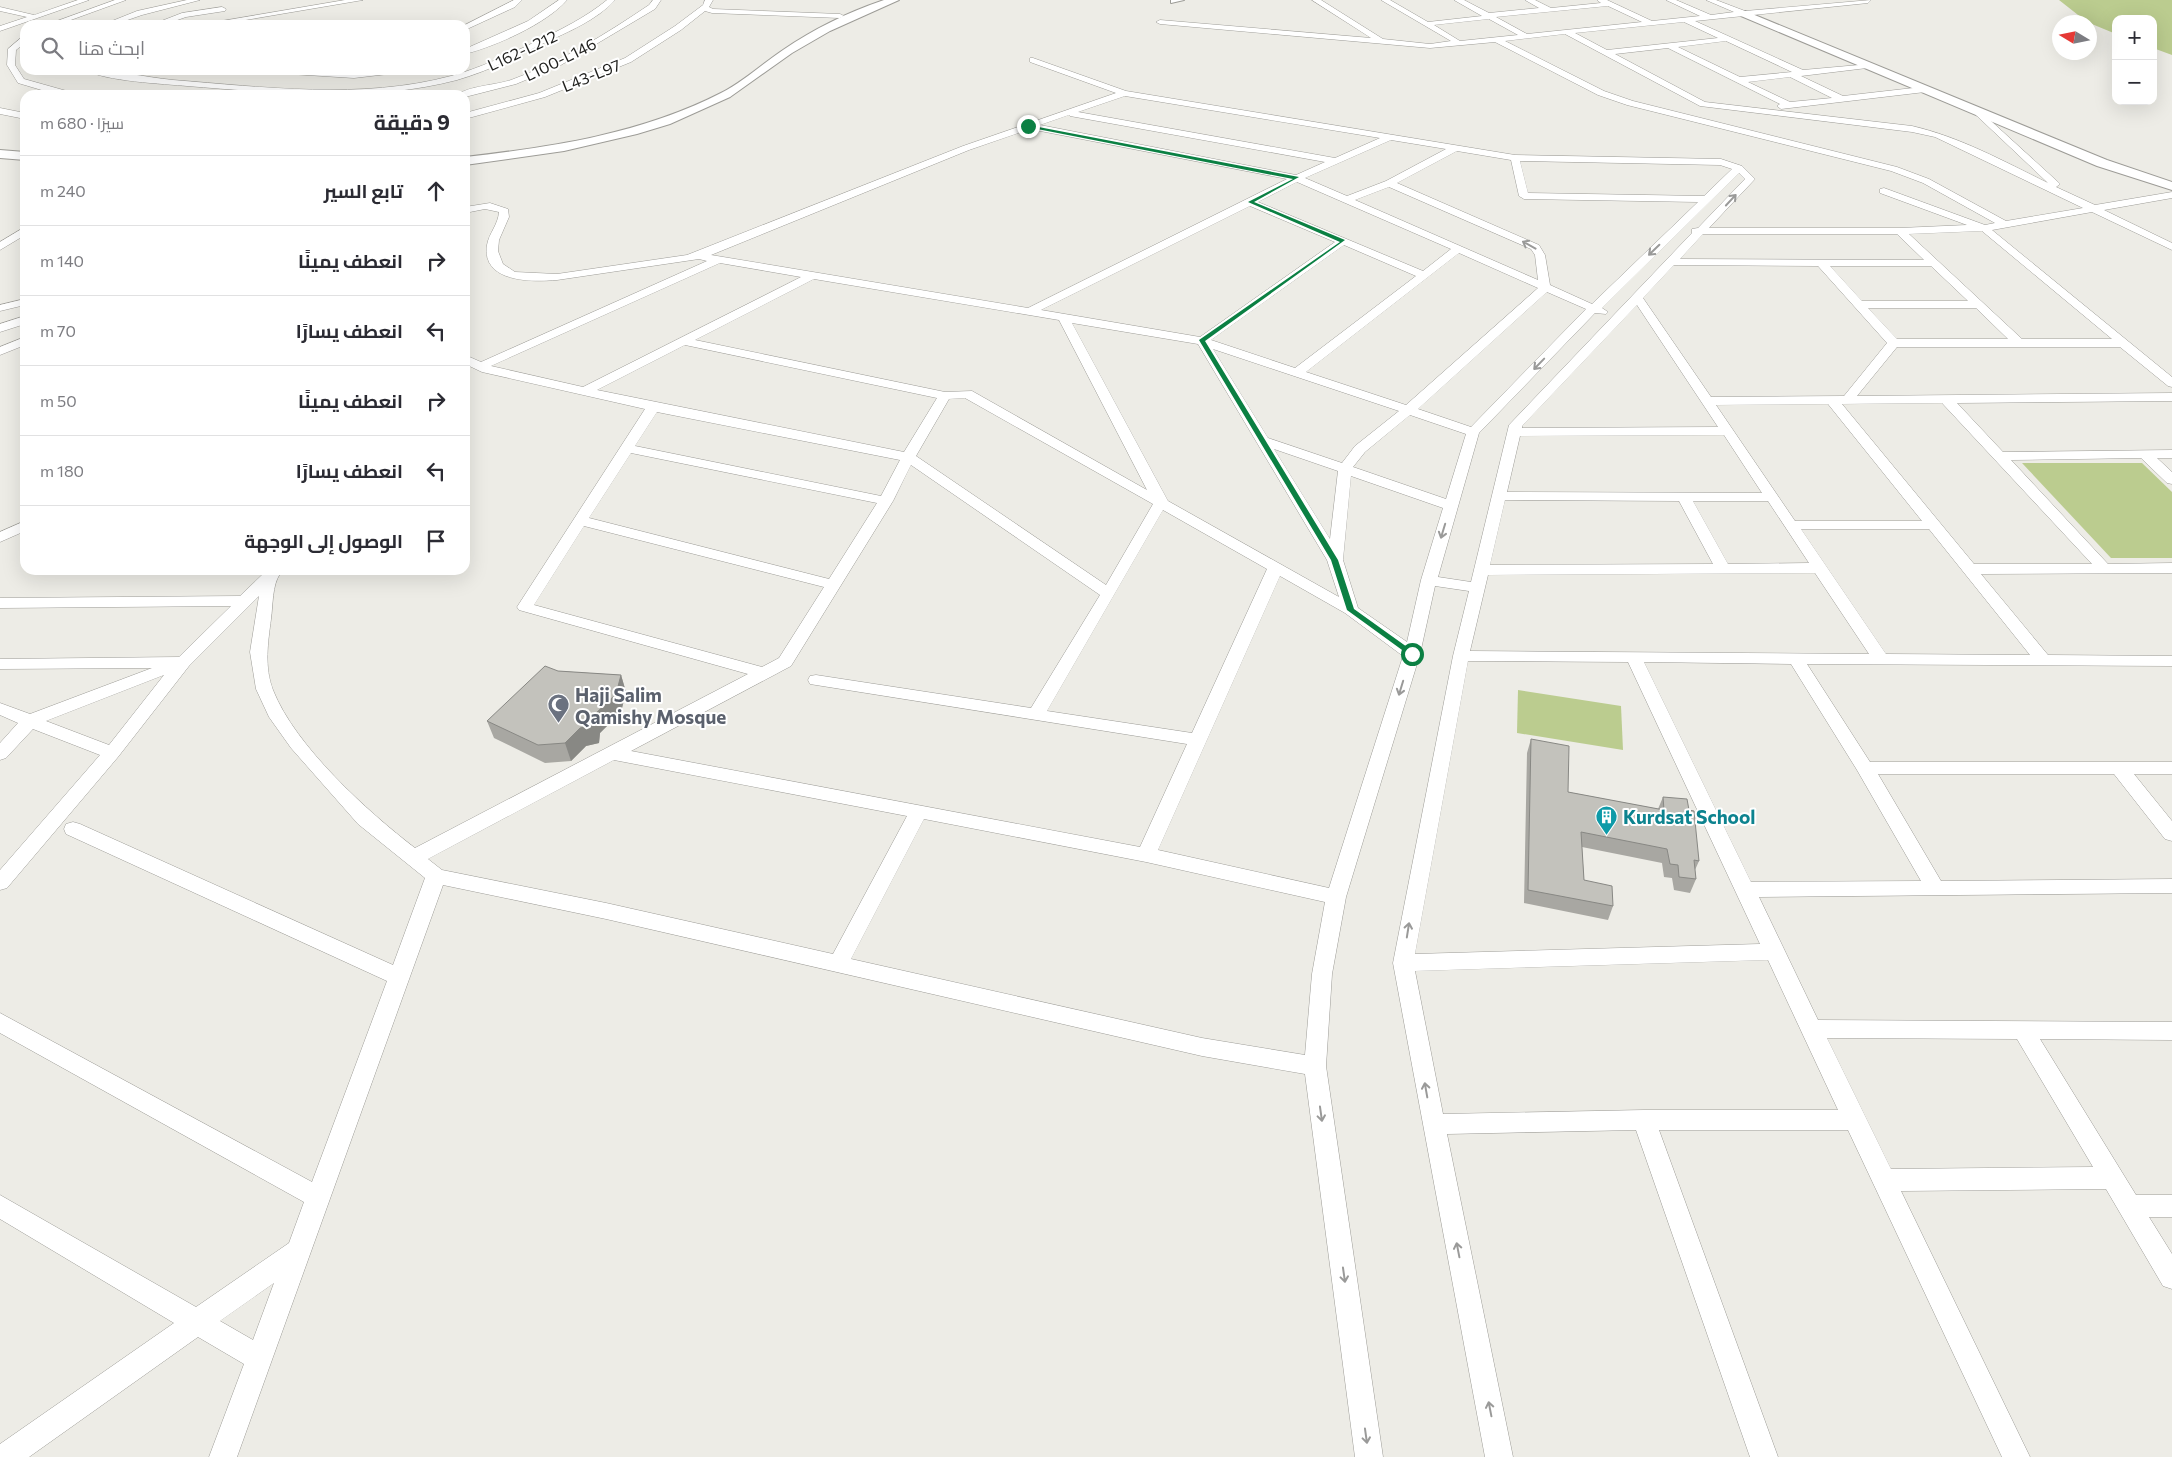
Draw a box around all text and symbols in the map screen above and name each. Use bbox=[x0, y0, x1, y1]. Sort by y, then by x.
north arrow bbox=[2052, 15, 2097, 60]
map controls bbox=[2112, 15, 2157, 105]
button: + bbox=[2112, 15, 2157, 60]
search box bbox=[20, 20, 470, 75]
street label: L162-L212 bbox=[484, 26, 560, 74]
street label: L100-L146 bbox=[521, 33, 599, 85]
icon: search bbox=[38, 34, 66, 62]
text: ابحث هنا bbox=[78, 36, 145, 59]
street label: L43-L97 bbox=[559, 55, 623, 95]
button: − bbox=[2112, 60, 2157, 105]
text: 9 دقيقة bbox=[374, 109, 450, 134]
text: سيرًا · 680 m bbox=[40, 113, 124, 132]
route end bbox=[1017, 115, 1040, 138]
icon: ahead bbox=[422, 177, 450, 205]
text: تابع السير bbox=[324, 179, 403, 202]
text: 240 m bbox=[40, 181, 86, 200]
one-way arrow bbox=[1725, 193, 1737, 206]
one-way arrow bbox=[1522, 240, 1537, 249]
one-way arrow bbox=[1648, 244, 1660, 256]
icon: right bbox=[422, 247, 450, 275]
text: انعطف يمينًا bbox=[298, 249, 403, 272]
text: 140 m bbox=[40, 251, 84, 270]
icon: left bbox=[422, 317, 450, 345]
text: انعطف يسارًا bbox=[296, 319, 403, 342]
text: 70 m bbox=[40, 321, 76, 340]
one-way arrow bbox=[1533, 358, 1545, 370]
icon: right bbox=[422, 387, 450, 415]
text: انعطف يمينًا bbox=[298, 389, 403, 412]
text: 50 m bbox=[40, 391, 77, 410]
icon: left bbox=[422, 457, 450, 485]
text: انعطف يسارًا bbox=[296, 459, 403, 482]
text: 180 m bbox=[40, 461, 84, 480]
one-way arrow bbox=[1438, 523, 1448, 539]
icon: arrive bbox=[422, 527, 450, 555]
text: الوصول إلى الوجهة bbox=[244, 529, 403, 552]
route start bbox=[1401, 643, 1424, 666]
one-way arrow bbox=[1396, 680, 1406, 696]
place label: Haji Salim Qamishy Mosque bbox=[575, 683, 726, 728]
mosque icon: Haji Salim Qamishy Mosque bbox=[547, 693, 571, 724]
building icon: Kurdsat School bbox=[1595, 804, 1619, 835]
place label: Kurdsat School bbox=[1623, 805, 1756, 828]
one-way arrow bbox=[1404, 923, 1414, 939]
one-way arrow bbox=[1421, 1083, 1431, 1099]
one-way arrow bbox=[1316, 1106, 1326, 1122]
one-way arrow bbox=[1452, 1242, 1462, 1258]
one-way arrow bbox=[1339, 1267, 1349, 1283]
one-way arrow bbox=[1484, 1402, 1494, 1418]
one-way arrow bbox=[1361, 1428, 1371, 1444]

